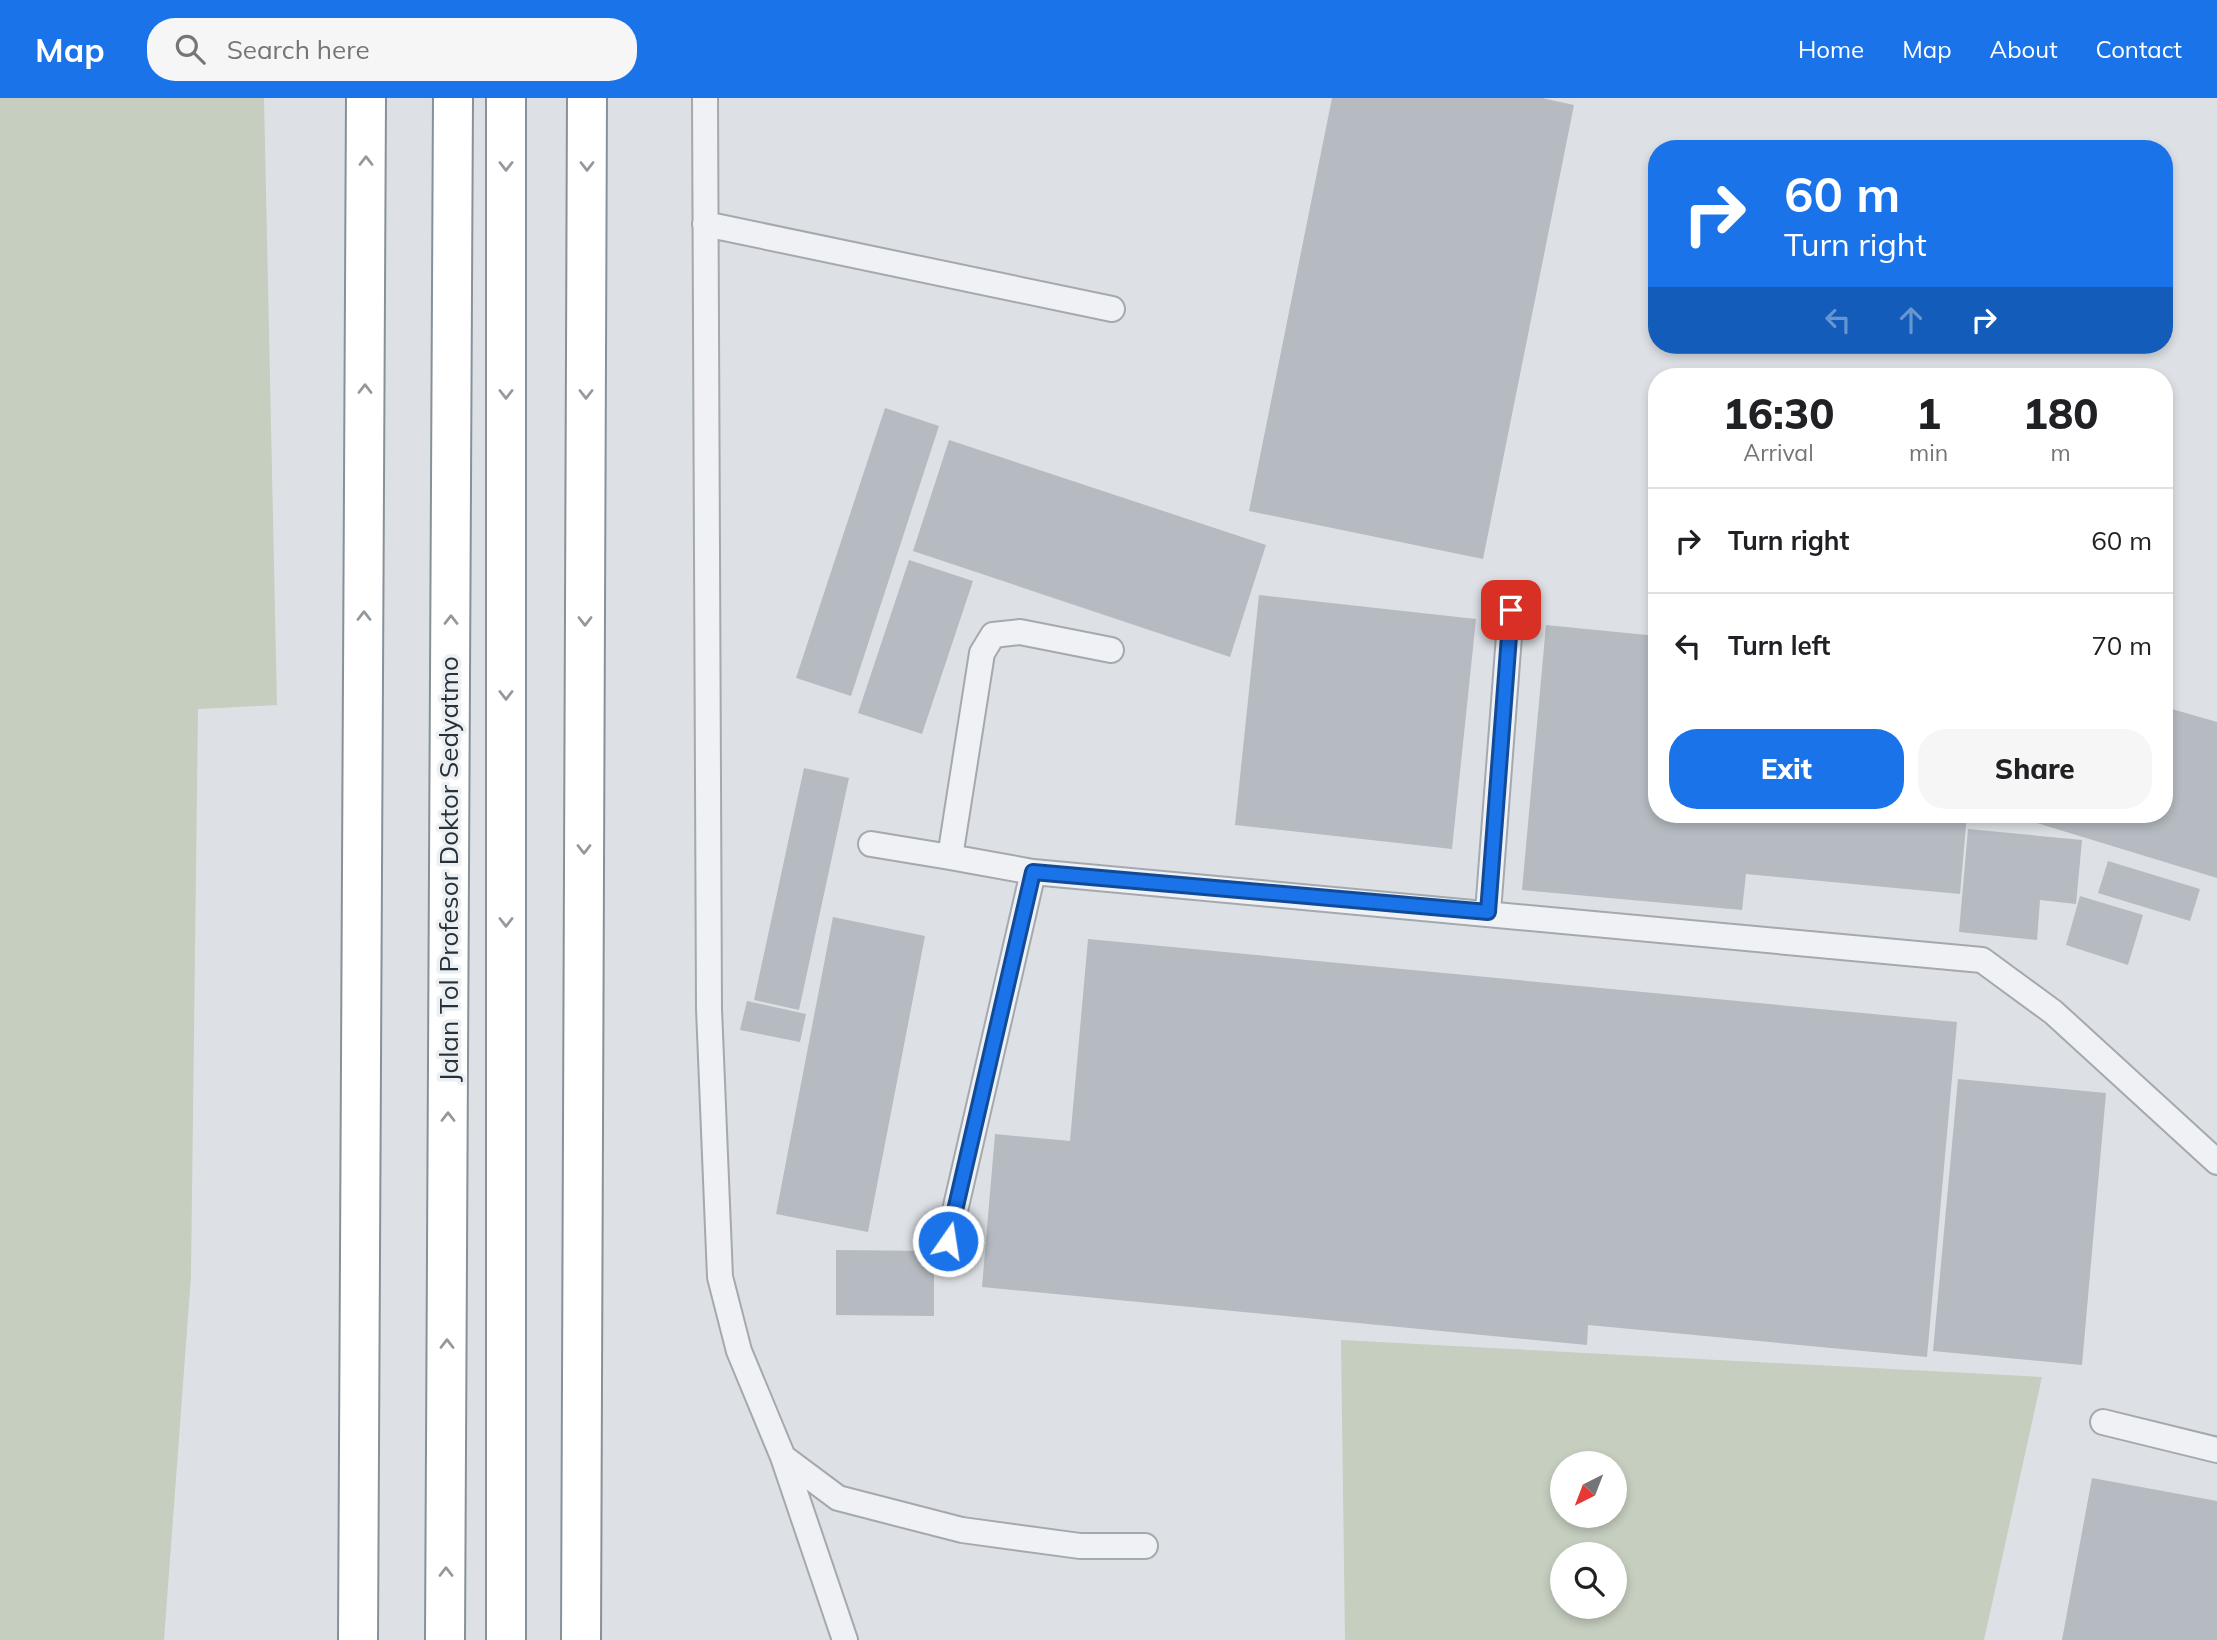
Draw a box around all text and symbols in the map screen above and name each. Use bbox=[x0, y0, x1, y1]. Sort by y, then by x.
search box bbox=[147, 18, 637, 81]
text: Map bbox=[35, 29, 105, 70]
icon: search bbox=[171, 30, 209, 68]
text: Search here bbox=[227, 33, 370, 66]
text: Home bbox=[1798, 34, 1864, 64]
text: Map bbox=[1902, 34, 1952, 64]
text: About bbox=[1990, 34, 2058, 64]
text: Contact bbox=[2096, 34, 2182, 64]
one-way arrow bbox=[358, 156, 374, 166]
one-way arrow bbox=[498, 161, 514, 172]
one-way arrow bbox=[579, 161, 595, 172]
text: 60 m bbox=[1784, 163, 1900, 224]
icon: right bbox=[1669, 168, 1760, 259]
text: Turn right bbox=[1784, 224, 1927, 264]
icon: left bbox=[1819, 301, 1857, 339]
icon: ahead bbox=[1892, 301, 1930, 339]
icon: right bbox=[1965, 301, 2003, 339]
one-way arrow bbox=[357, 383, 373, 394]
text: 16:30 bbox=[1723, 387, 1834, 440]
text: 1 bbox=[1916, 387, 1941, 440]
text: 180 bbox=[2023, 387, 2098, 440]
one-way arrow bbox=[498, 389, 514, 399]
one-way arrow bbox=[578, 389, 594, 399]
text: Arrival bbox=[1743, 438, 1814, 467]
text: min bbox=[1909, 438, 1948, 467]
text: m bbox=[2050, 438, 2071, 467]
icon: right bbox=[1669, 522, 1707, 560]
text: Turn right bbox=[1728, 524, 1849, 557]
text: 60 m bbox=[2091, 524, 2152, 557]
pin bbox=[1481, 580, 1541, 640]
icon: arrive bbox=[1492, 591, 1530, 629]
one-way arrow bbox=[356, 611, 372, 621]
one-way arrow bbox=[443, 614, 459, 625]
one-way arrow bbox=[577, 616, 593, 627]
icon: left bbox=[1669, 627, 1707, 665]
text: Turn left bbox=[1728, 629, 1830, 662]
text: 70 m bbox=[2091, 629, 2152, 662]
street label: Jalan Tol Profesor Doktor Sedyatmo bbox=[432, 656, 465, 1082]
one-way arrow bbox=[498, 690, 514, 700]
button: Exit bbox=[1669, 729, 1904, 809]
button: Share bbox=[1918, 729, 2152, 809]
one-way arrow bbox=[576, 844, 592, 854]
one-way arrow bbox=[498, 917, 514, 928]
one-way arrow bbox=[440, 1111, 456, 1122]
position arrow bbox=[911, 1204, 985, 1278]
one-way arrow bbox=[439, 1339, 455, 1349]
north arrow bbox=[1550, 1451, 1628, 1528]
map controls bbox=[1550, 1451, 1627, 1619]
button: search bbox=[1550, 1542, 1627, 1619]
one-way arrow bbox=[438, 1566, 454, 1577]

